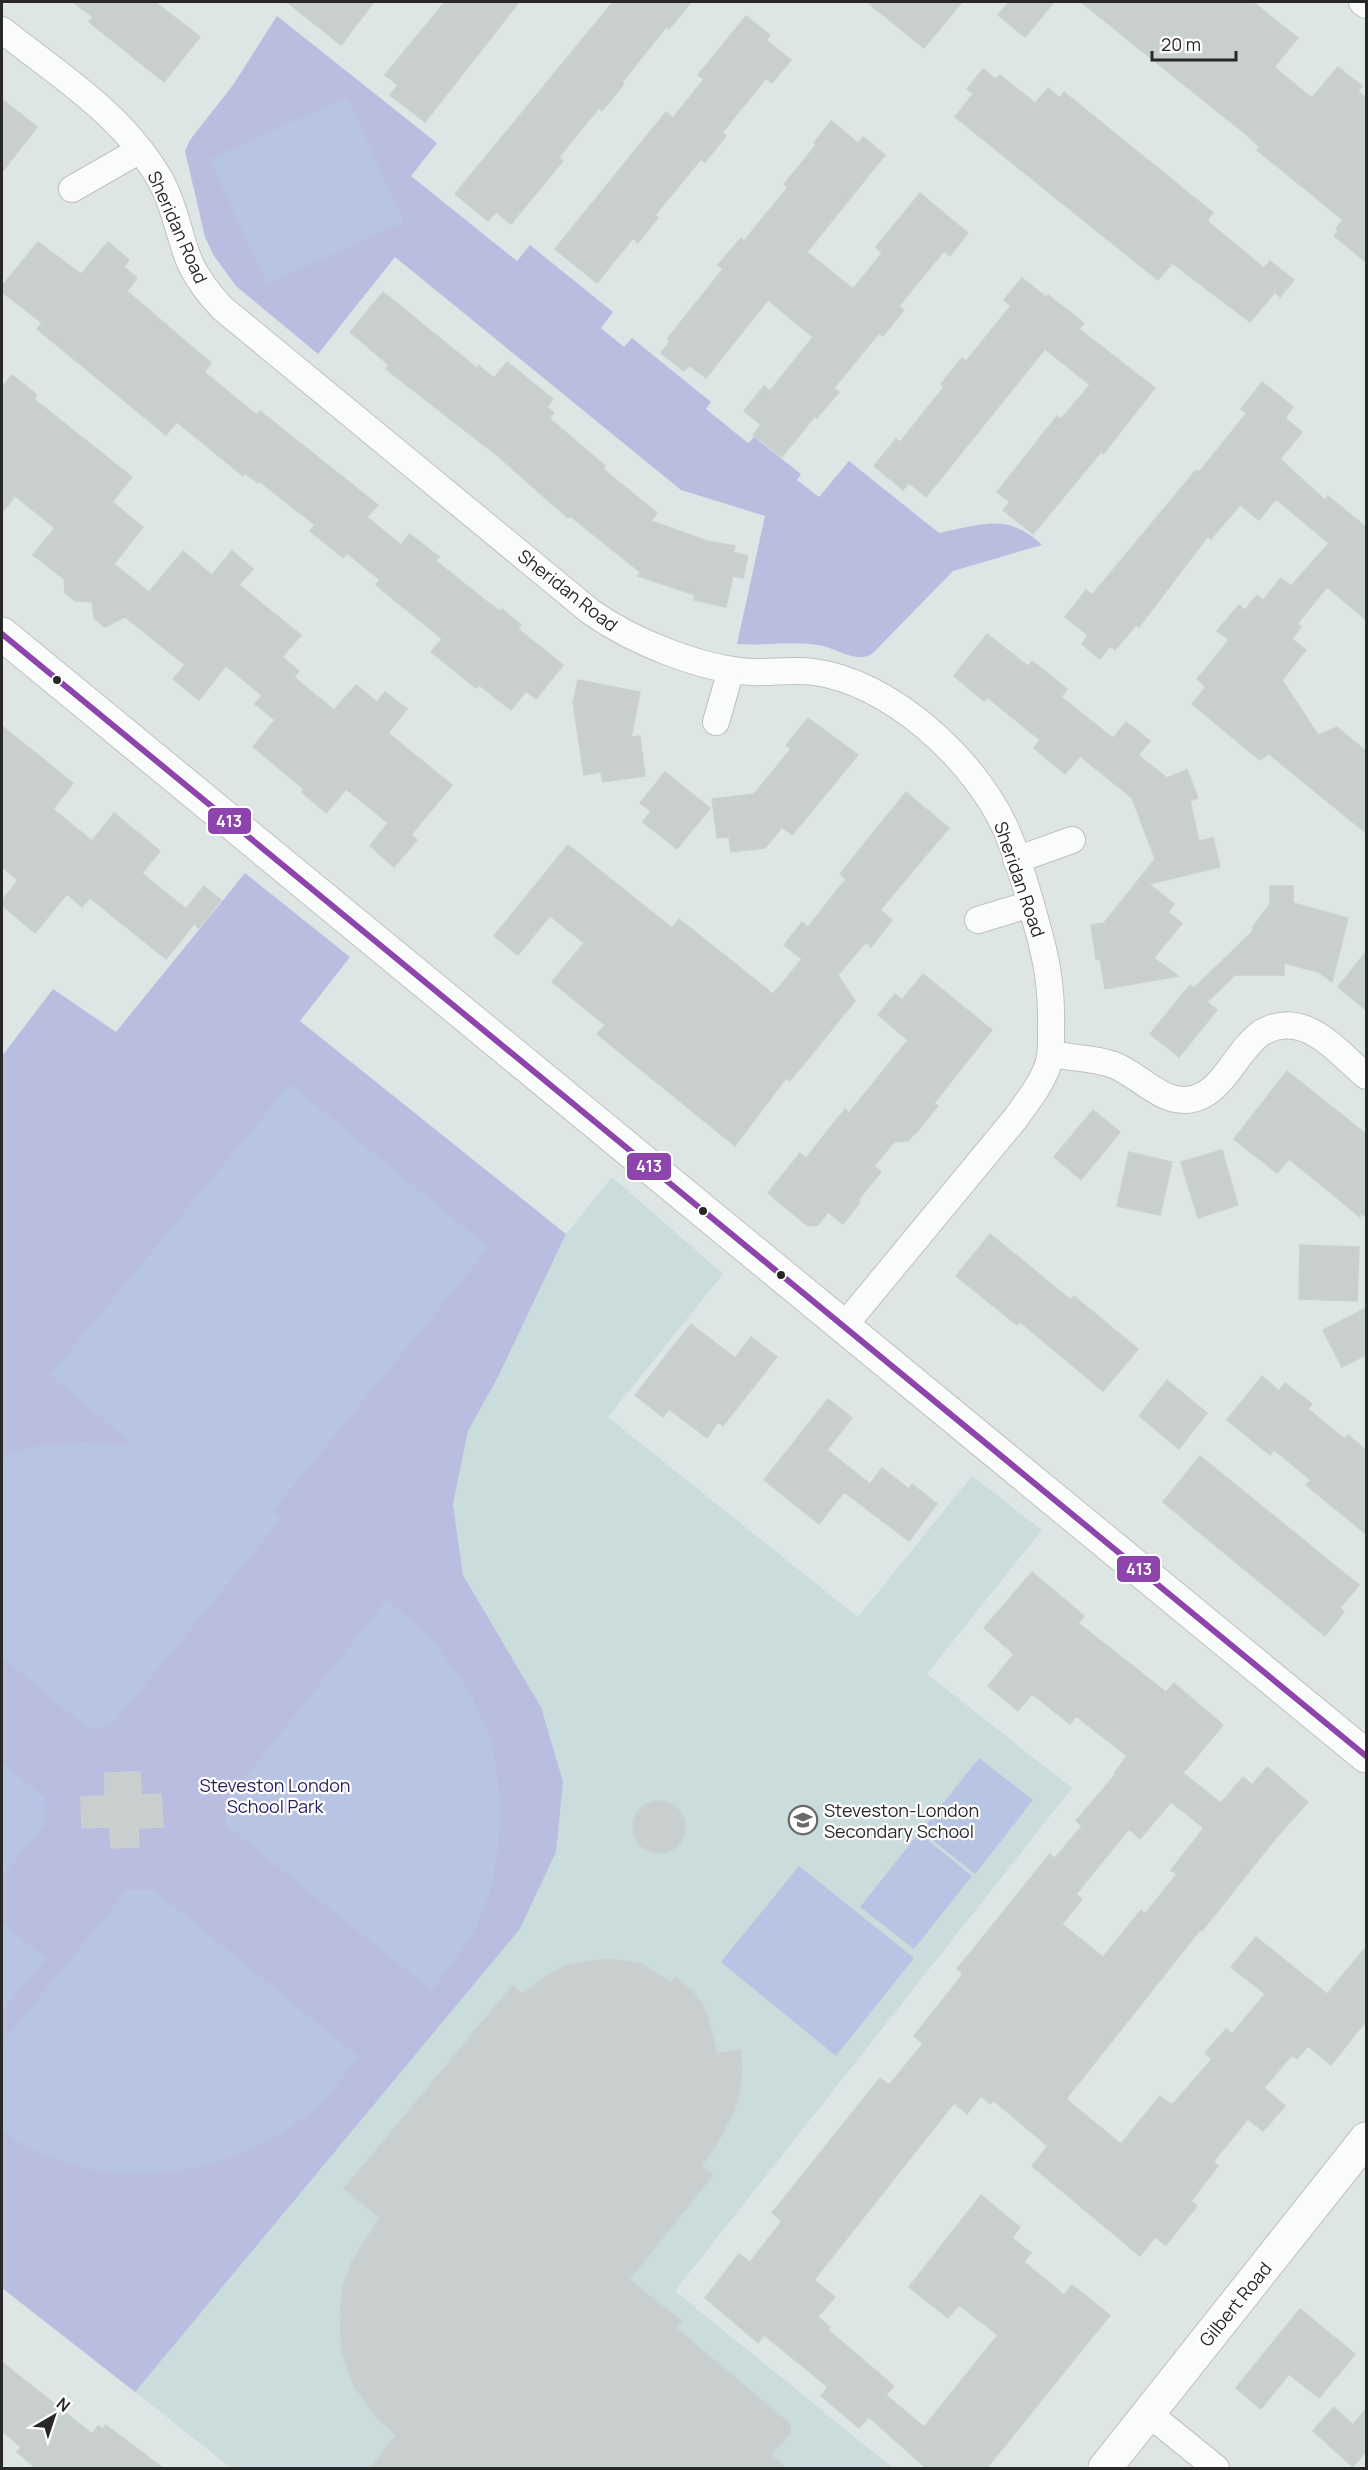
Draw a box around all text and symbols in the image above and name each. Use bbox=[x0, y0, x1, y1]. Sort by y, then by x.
scale bar bbox=[1152, 24, 1236, 62]
text: 20 m bbox=[1161, 32, 1201, 56]
street label: Sheridan Road bbox=[143, 167, 213, 287]
street label: Sheridan Road bbox=[513, 543, 623, 637]
unlabelled marker bbox=[51, 674, 63, 686]
line badge: 413 bbox=[207, 807, 252, 835]
text: 413 bbox=[216, 810, 242, 832]
street label: Sheridan Road bbox=[989, 818, 1051, 940]
line badge: 413 bbox=[626, 1152, 672, 1181]
text: 413 bbox=[636, 1155, 662, 1177]
unlabelled marker bbox=[697, 1205, 709, 1217]
unlabelled marker bbox=[775, 1269, 787, 1281]
line badge: 413 bbox=[1116, 1555, 1161, 1583]
text: 413 bbox=[1126, 1558, 1152, 1580]
park label: Steveston London School Park bbox=[199, 1773, 351, 1818]
place label: Steveston-London Secondary School bbox=[824, 1798, 979, 1843]
school or university icon: Steveston-London Secondary School bbox=[787, 1804, 819, 1836]
street label: Gilbert Road bbox=[1194, 2257, 1276, 2351]
north arrow bbox=[24, 2386, 84, 2446]
text: N bbox=[52, 2392, 75, 2417]

